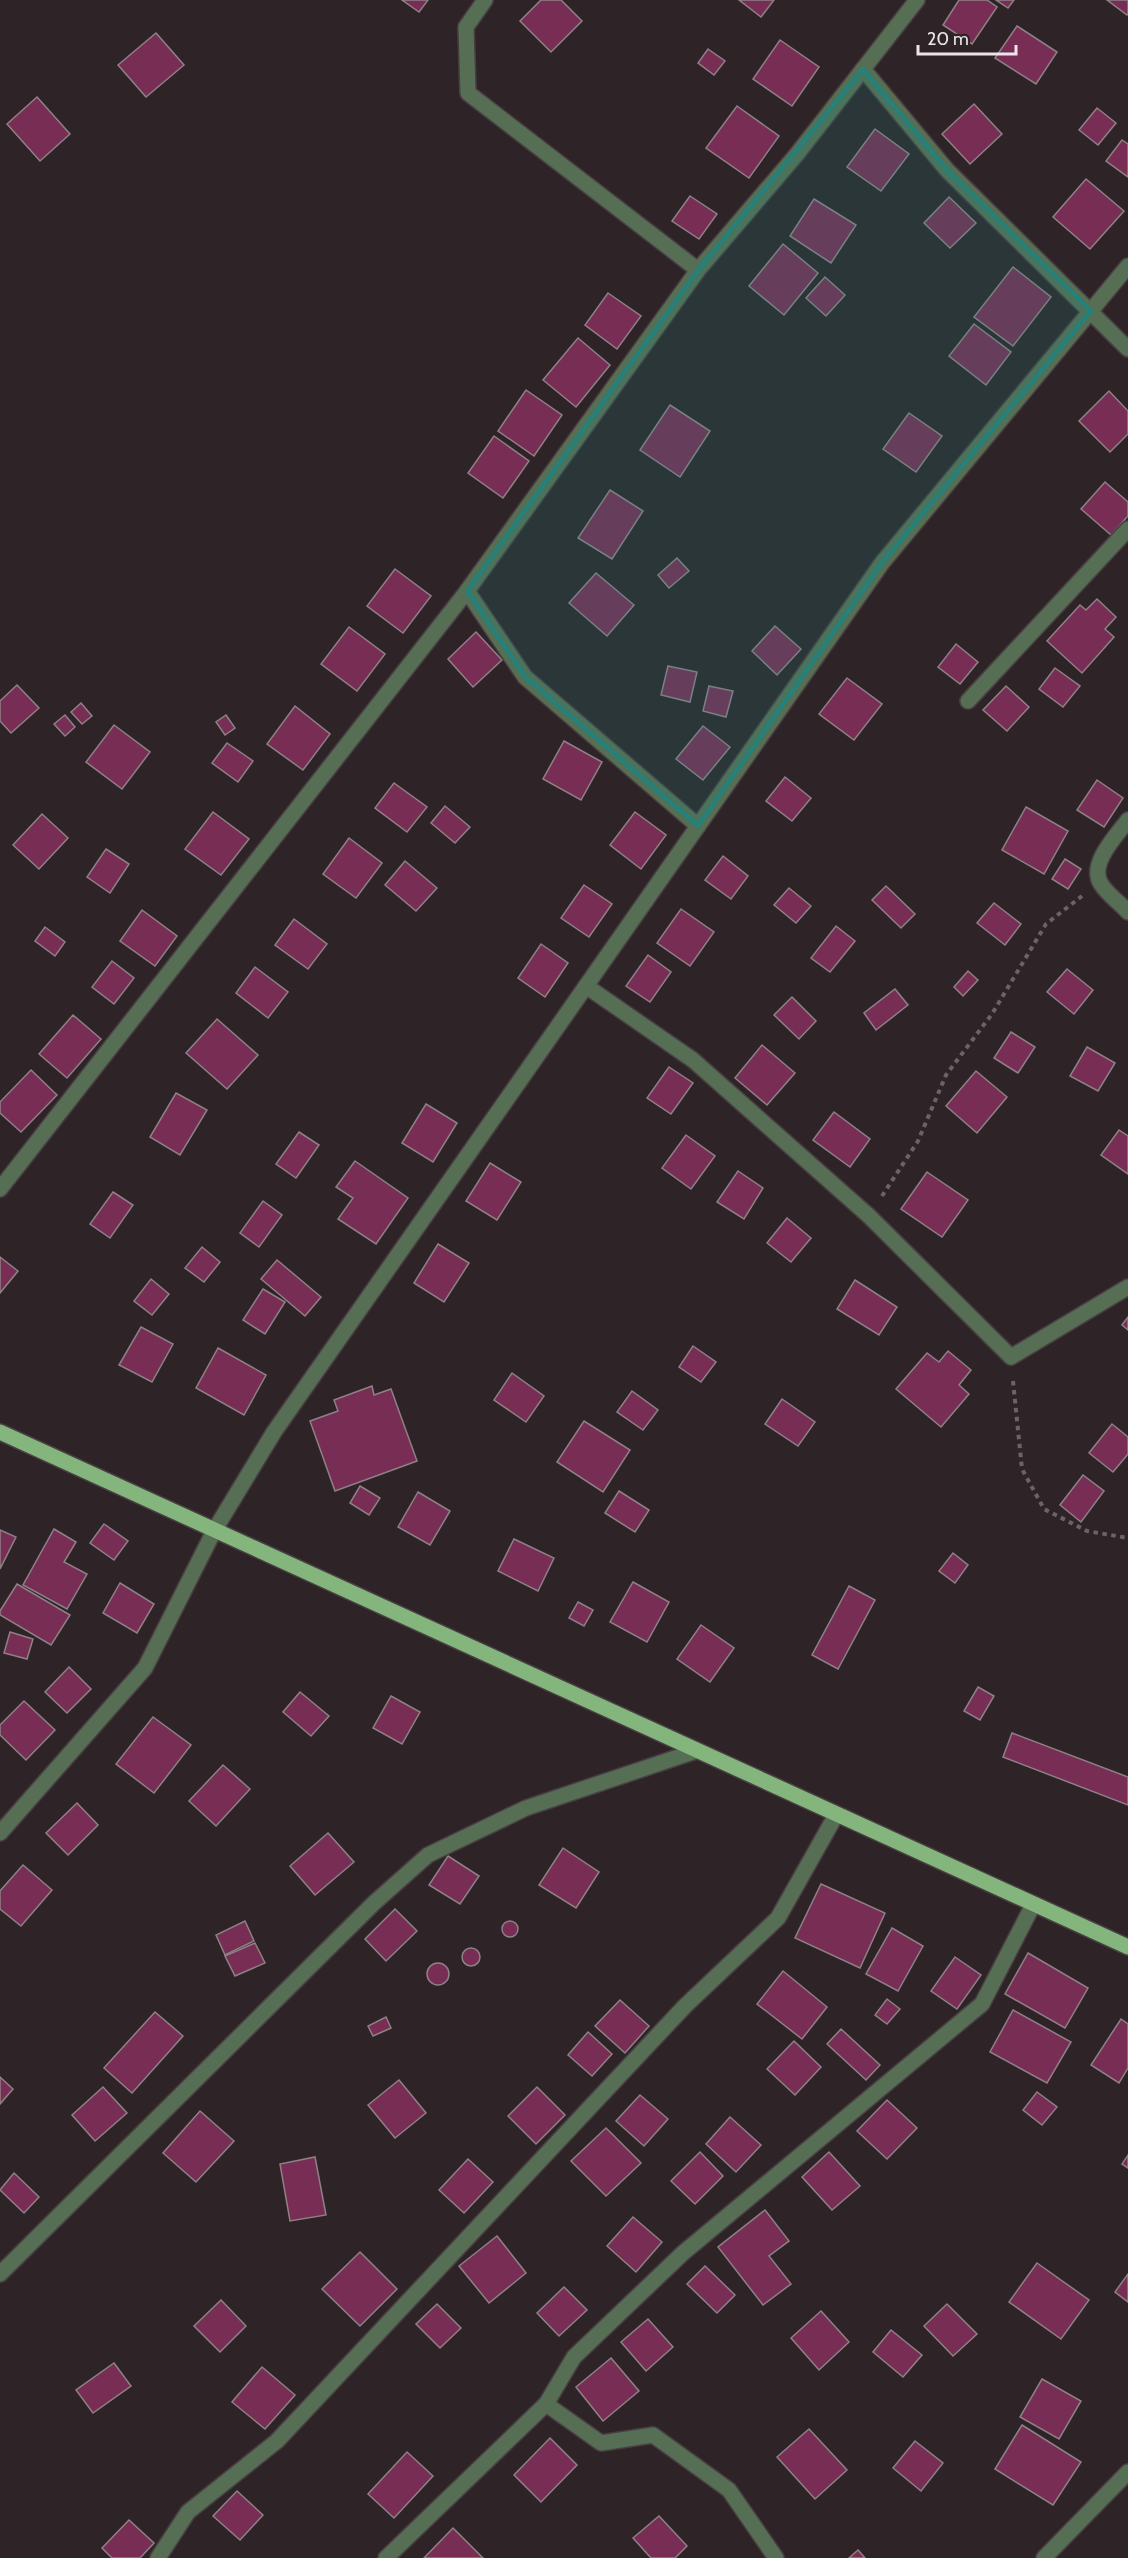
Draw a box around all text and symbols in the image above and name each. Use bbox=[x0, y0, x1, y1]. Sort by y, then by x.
scale bar bbox=[918, 18, 1016, 56]
text: 20 m bbox=[927, 28, 969, 50]

